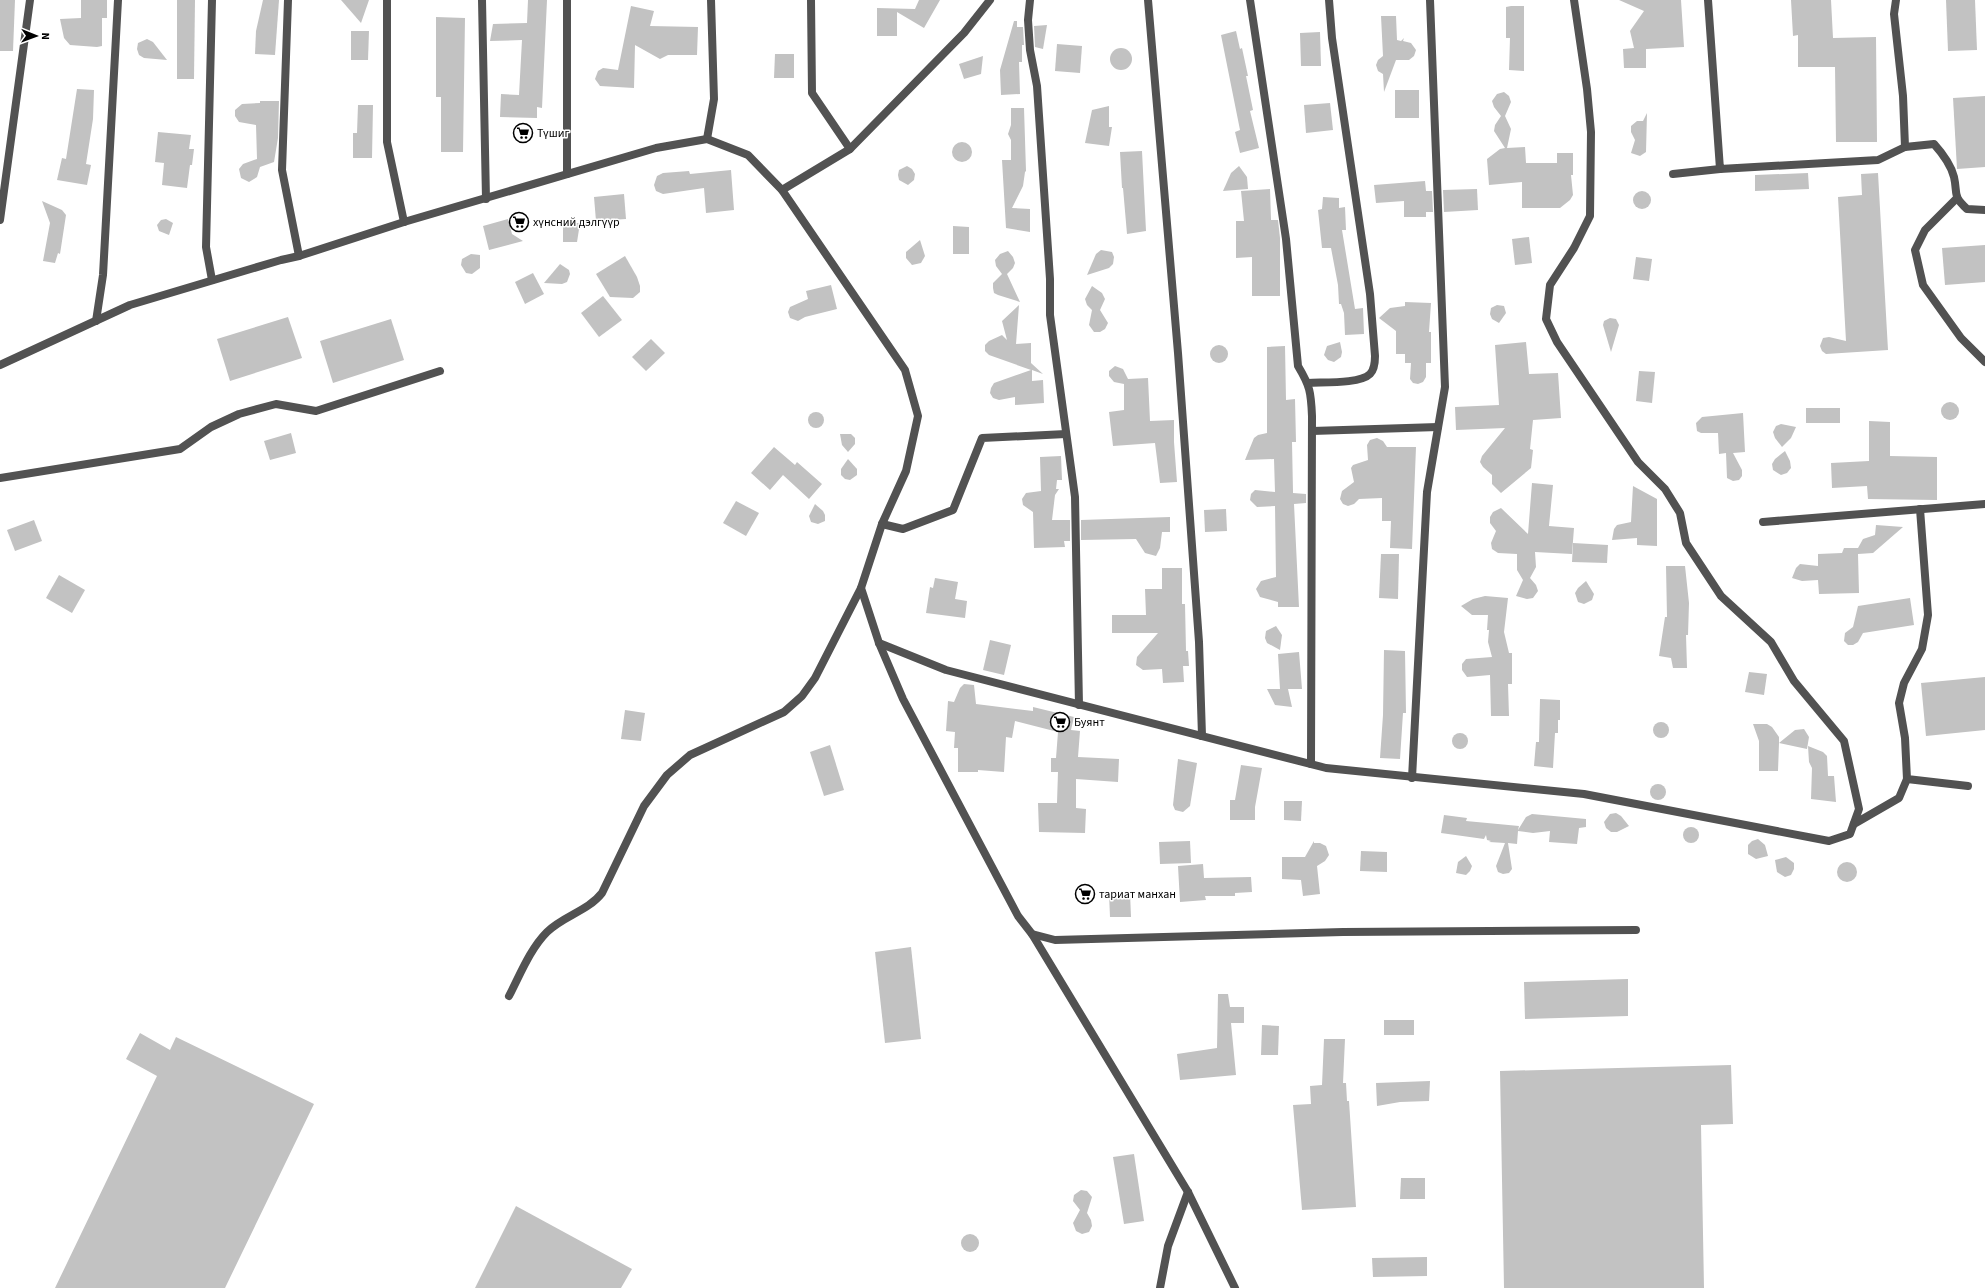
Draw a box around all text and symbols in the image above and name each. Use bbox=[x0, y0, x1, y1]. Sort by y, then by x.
north arrow bbox=[16, 16, 56, 56]
text: N bbox=[38, 32, 53, 40]
supermarket icon: Түшиг bbox=[512, 122, 534, 144]
place label: Түшиг bbox=[537, 125, 569, 142]
supermarket icon: хүнсний дэлгүүр bbox=[508, 211, 530, 233]
place label: хүнсний дэлгүүр bbox=[533, 214, 620, 231]
supermarket icon: Буянт bbox=[1049, 711, 1071, 733]
place label: Буянт bbox=[1074, 714, 1105, 731]
supermarket icon: тариат манхан bbox=[1074, 883, 1096, 905]
place label: тариат манхан bbox=[1099, 886, 1176, 903]

